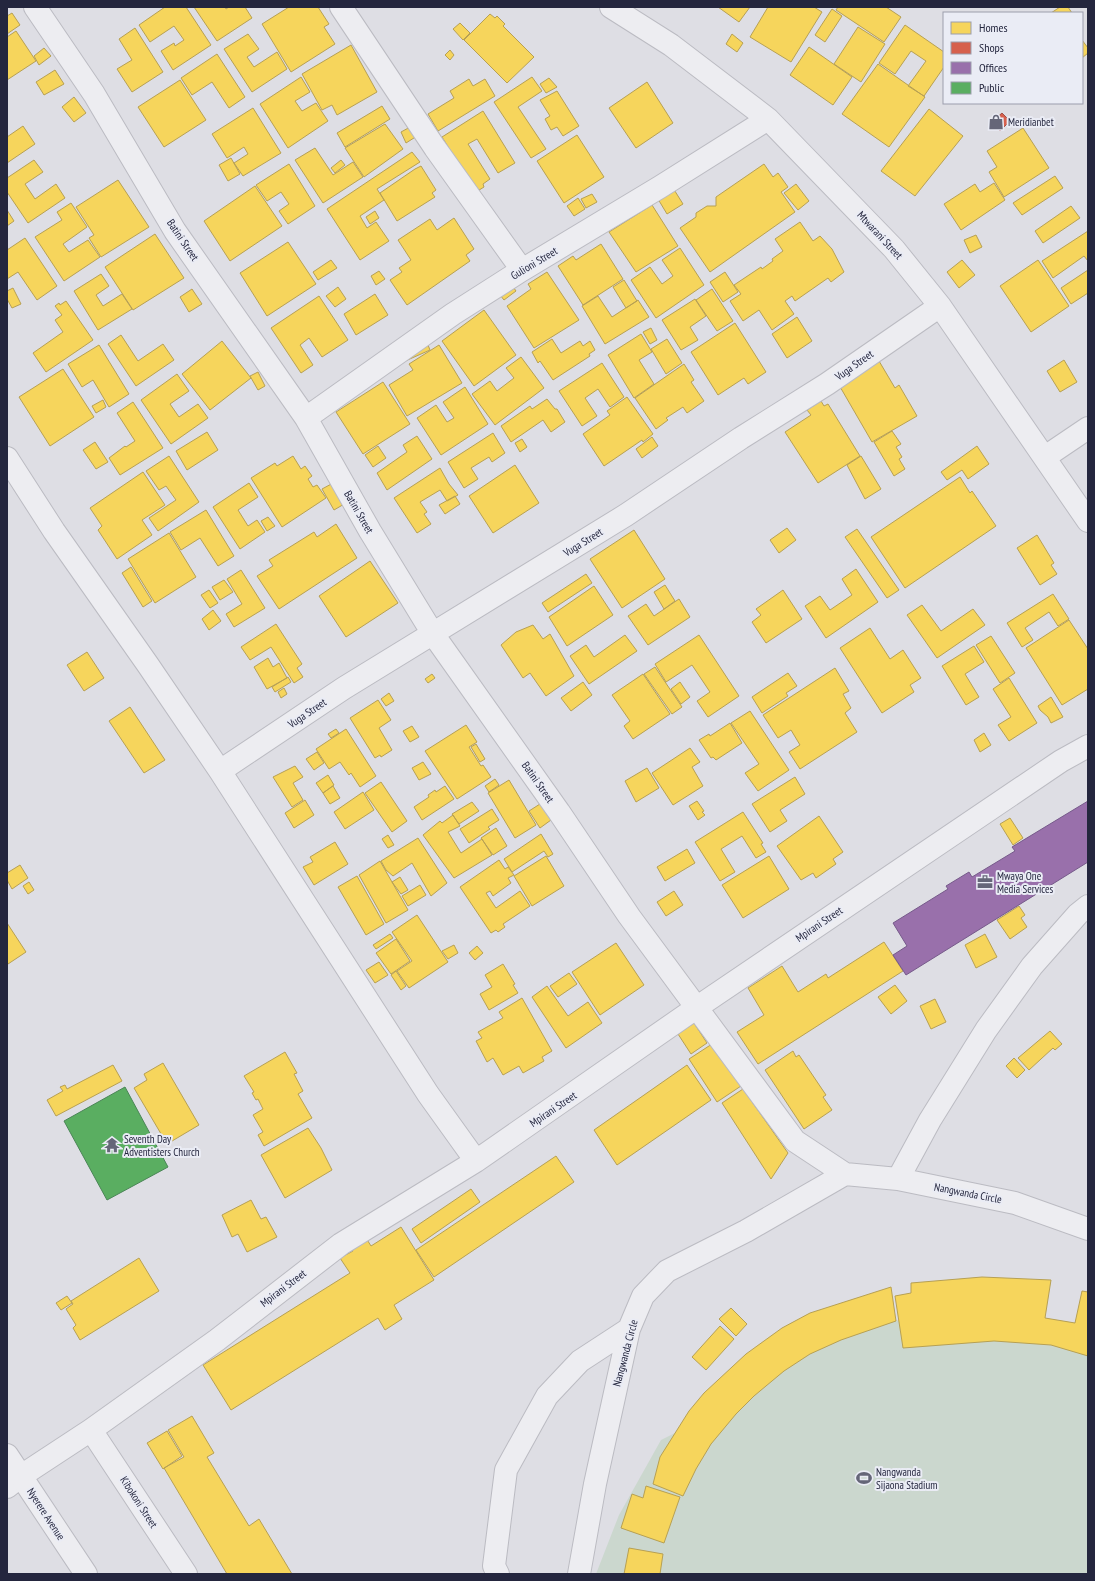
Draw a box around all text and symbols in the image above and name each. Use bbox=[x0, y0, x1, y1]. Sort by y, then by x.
legend bbox=[943, 12, 1083, 104]
text: Homes bbox=[979, 20, 1007, 35]
text: Shops bbox=[979, 40, 1004, 55]
text: Offices bbox=[979, 60, 1007, 75]
text: Public bbox=[979, 80, 1005, 95]
shop icon: Meridianbet bbox=[987, 113, 1005, 131]
place label: Meridianbet bbox=[1008, 115, 1054, 129]
street label: Mtwarani Street bbox=[854, 208, 906, 262]
street label: Batini Street bbox=[164, 216, 202, 264]
street label: Gulioni Street bbox=[508, 244, 560, 282]
street label: Vuga Street bbox=[831, 347, 876, 384]
street label: Batini Street bbox=[341, 488, 377, 536]
street label: Vuga Street bbox=[560, 524, 605, 560]
street label: Vuga Street bbox=[284, 695, 329, 732]
street label: Batini Street bbox=[519, 759, 557, 805]
place label: Mwaya One Media Services bbox=[997, 869, 1054, 896]
office icon: Mwaya One Media Services bbox=[976, 873, 994, 891]
street label: Mpirani Street bbox=[793, 903, 845, 945]
street label: Mpirani Street bbox=[527, 1088, 579, 1130]
place label: Seventh Day Adventisters Church bbox=[124, 1132, 200, 1159]
temple icon: Seventh Day Adventisters Church bbox=[103, 1136, 121, 1154]
street label: Nangwanda Circle bbox=[933, 1180, 1003, 1207]
street label: Mpirani Street bbox=[257, 1266, 309, 1310]
street label: Nangwanda Circle bbox=[609, 1318, 641, 1388]
place label: Nangwanda Sijaona Stadium bbox=[876, 1465, 937, 1492]
sports icon: Nangwanda Sijaona Stadium bbox=[855, 1469, 873, 1487]
street label: Kibokoni Street bbox=[117, 1474, 161, 1530]
street label: Nyerere Avenue bbox=[24, 1485, 68, 1543]

